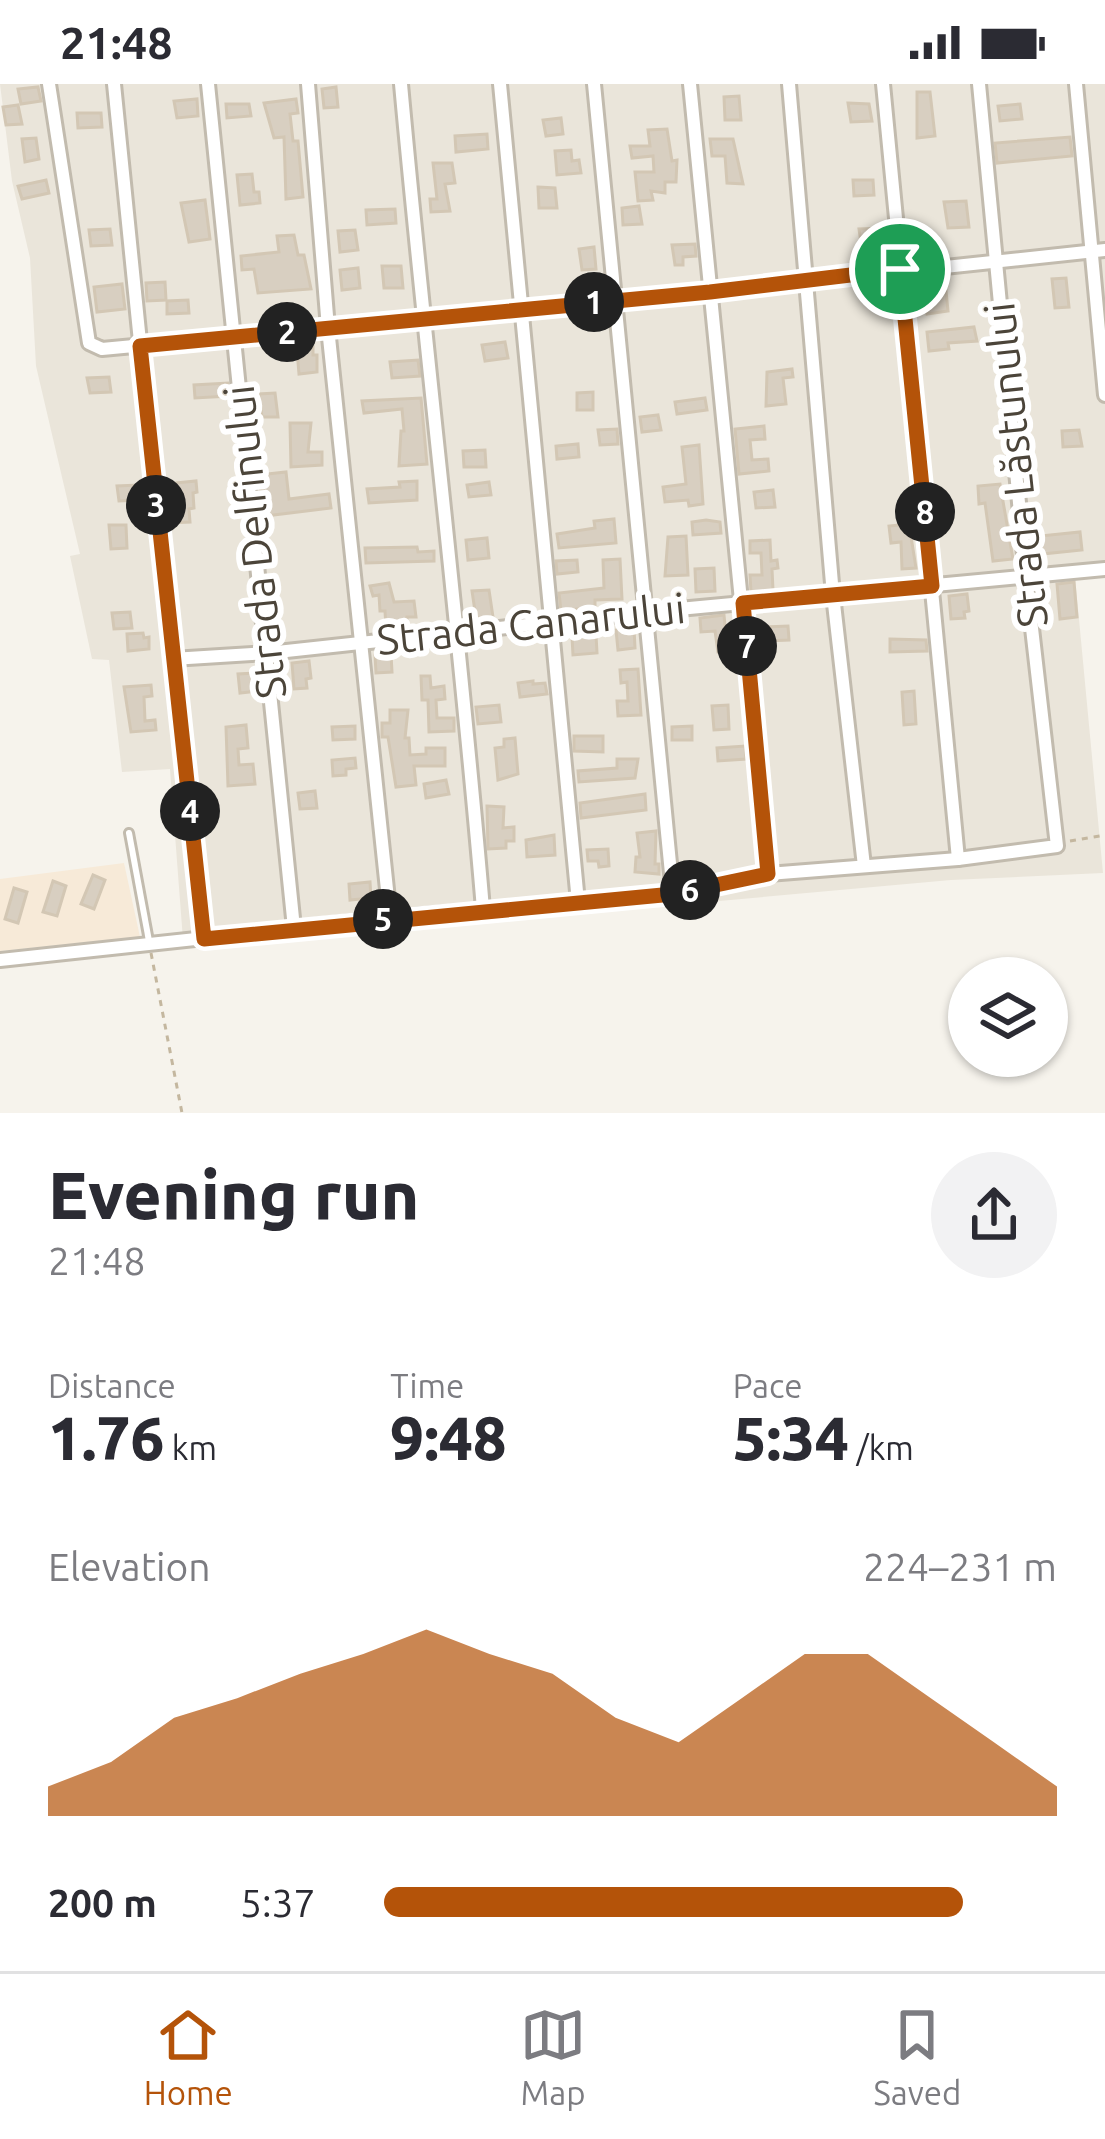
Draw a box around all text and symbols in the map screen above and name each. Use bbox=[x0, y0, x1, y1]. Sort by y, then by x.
text: 21:48 bbox=[60, 17, 173, 68]
pin bbox=[849, 218, 951, 320]
icon: arrive bbox=[867, 236, 933, 302]
pin: 1 bbox=[564, 272, 624, 332]
text: 1 bbox=[585, 283, 603, 320]
street label: Strada Lăstunului bbox=[975, 300, 1056, 630]
pin: 2 bbox=[257, 302, 317, 362]
text: 2 bbox=[278, 313, 296, 350]
street label: Strada Delfinului bbox=[215, 383, 294, 701]
pin: 3 bbox=[126, 475, 186, 535]
pin: 8 bbox=[895, 482, 955, 542]
text: 3 bbox=[147, 486, 165, 523]
text: 8 bbox=[916, 493, 934, 530]
street label: Strada Canarului bbox=[374, 584, 687, 663]
pin: 7 bbox=[717, 616, 777, 676]
text: 7 bbox=[738, 627, 756, 664]
pin: 4 bbox=[160, 781, 220, 841]
text: 4 bbox=[181, 792, 199, 829]
pin: 6 bbox=[660, 860, 720, 920]
text: 6 bbox=[681, 871, 699, 908]
pin: 5 bbox=[353, 889, 413, 949]
text: 5 bbox=[374, 900, 392, 937]
map controls bbox=[948, 957, 1068, 1077]
button: layers bbox=[948, 957, 1068, 1077]
button: share bbox=[931, 1152, 1057, 1278]
text: Evening run bbox=[48, 1157, 419, 1231]
text: 21:48 bbox=[48, 1239, 146, 1282]
text: Distance bbox=[48, 1367, 176, 1404]
text: Time bbox=[390, 1367, 464, 1404]
text: Pace bbox=[733, 1367, 803, 1404]
text: 1.76 bbox=[48, 1404, 164, 1471]
text: 9:48 bbox=[390, 1404, 507, 1471]
text: 5:34 bbox=[733, 1404, 849, 1471]
text: km bbox=[164, 1429, 217, 1466]
text: /km bbox=[849, 1429, 914, 1466]
text: Elevation bbox=[48, 1545, 211, 1588]
text: 224–231 m bbox=[863, 1545, 1057, 1588]
text: 200 m bbox=[48, 1881, 157, 1924]
text: 5:37 bbox=[240, 1881, 316, 1924]
tab: Home bbox=[144, 2002, 233, 2111]
tab: Map bbox=[520, 2002, 586, 2111]
tab: Saved bbox=[873, 2002, 961, 2111]

